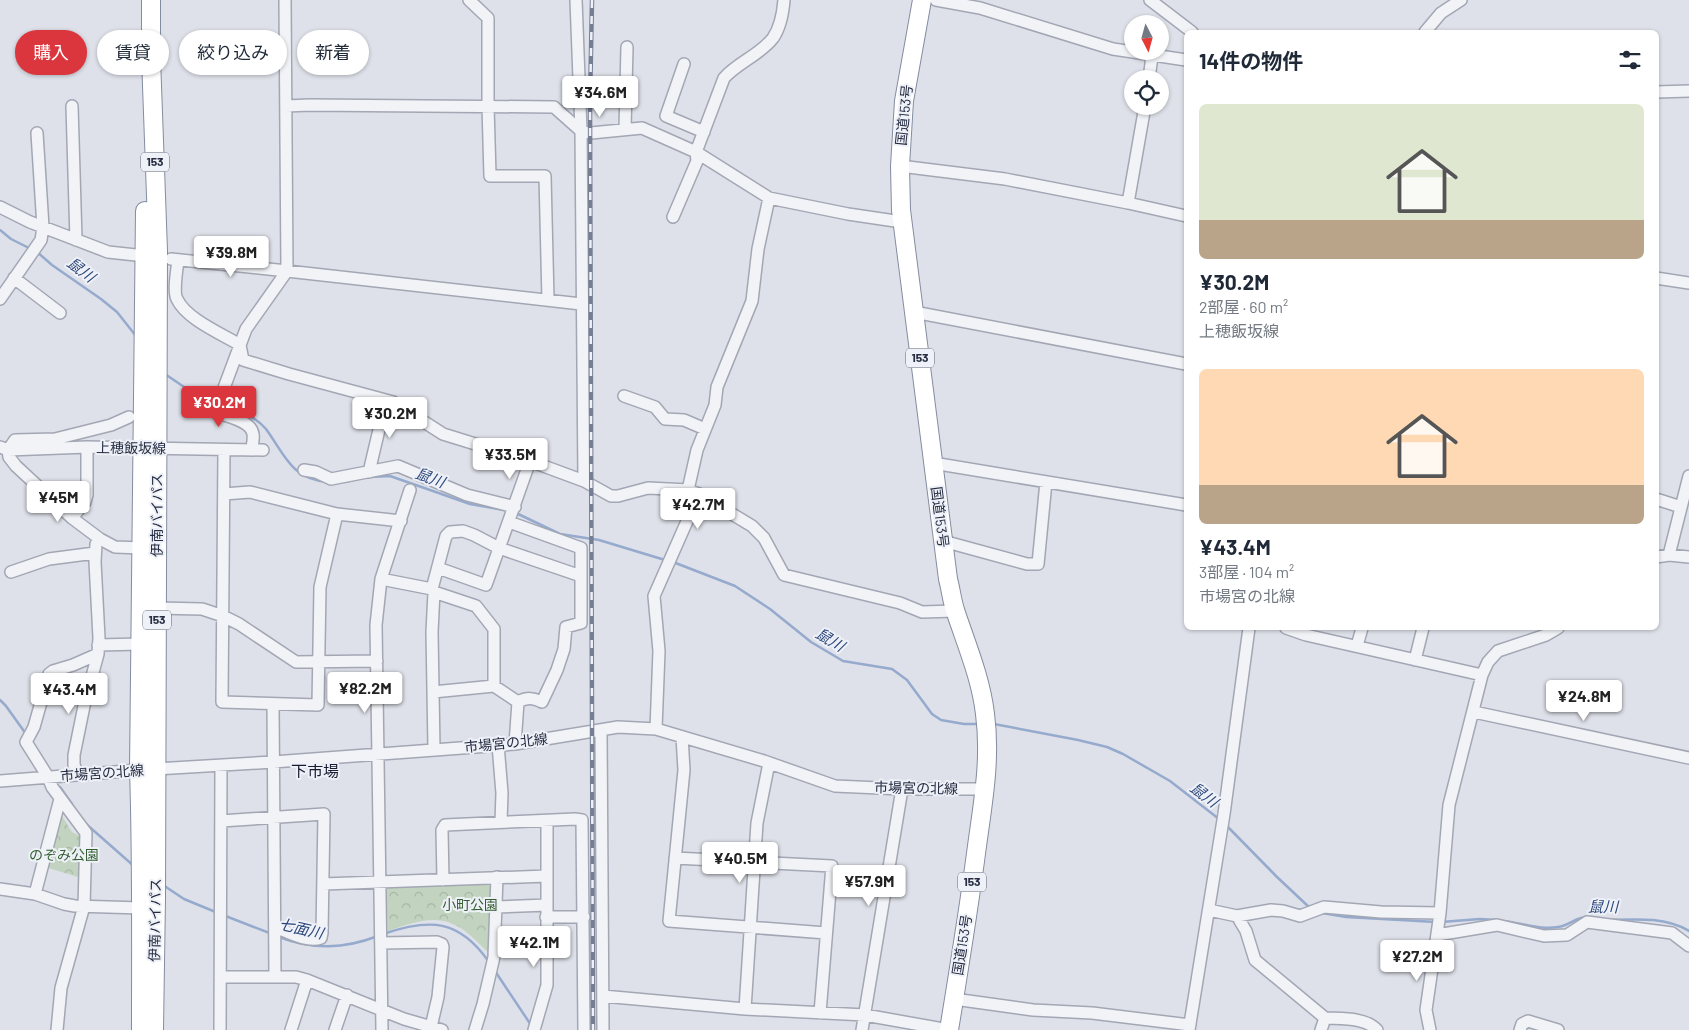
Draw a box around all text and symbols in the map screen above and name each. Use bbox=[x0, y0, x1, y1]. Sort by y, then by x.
north arrow bbox=[1124, 15, 1169, 60]
map controls bbox=[1124, 15, 1169, 115]
chip: 購入 bbox=[15, 30, 87, 75]
chip: 賃貸 bbox=[97, 30, 169, 75]
chip: 絞り込み bbox=[179, 30, 287, 75]
chip: 新着 bbox=[297, 30, 369, 75]
icon: filters bbox=[1616, 46, 1644, 74]
text: 14件の物件 bbox=[1199, 48, 1303, 73]
button: locate bbox=[1124, 70, 1169, 115]
pin: ¥34.6M bbox=[559, 76, 641, 118]
text: ¥34.6M bbox=[573, 82, 627, 101]
street label: 国道153号 bbox=[892, 84, 915, 146]
icon: home bbox=[1377, 136, 1467, 226]
road number: 153 bbox=[141, 152, 169, 172]
pin: ¥39.8M bbox=[190, 236, 272, 278]
text: ¥39.8M bbox=[205, 242, 257, 261]
water label: 鼠川 bbox=[64, 253, 101, 287]
text: ¥30.2M bbox=[1199, 269, 1269, 294]
text: 2部屋 · 60 m² bbox=[1199, 297, 1288, 316]
text: 上穂飯坂線 bbox=[1199, 321, 1279, 340]
road number: 153 bbox=[906, 348, 934, 368]
pin: ¥30.2M bbox=[178, 386, 260, 428]
text: ¥30.2M bbox=[192, 392, 246, 411]
pin: ¥30.2M bbox=[349, 396, 431, 439]
icon: home bbox=[1377, 401, 1467, 491]
text: ¥30.2M bbox=[363, 403, 417, 422]
street label: 上穂飯坂線 bbox=[96, 438, 166, 457]
pin: ¥33.5M bbox=[469, 438, 551, 480]
text: ¥33.5M bbox=[484, 444, 536, 463]
water label: 鼠川 bbox=[413, 463, 449, 491]
street label: 伊南バイパス bbox=[148, 473, 165, 557]
pin: ¥45M bbox=[28, 480, 88, 523]
street label: 国道153号 bbox=[928, 485, 953, 548]
text: ¥45M bbox=[38, 487, 78, 506]
pin: ¥42.7M bbox=[657, 488, 739, 530]
text: ¥42.7M bbox=[671, 494, 725, 513]
text: ¥43.4M bbox=[1199, 534, 1271, 559]
text: 3部屋 · 104 m² bbox=[1199, 562, 1294, 581]
text: 市場宮の北線 bbox=[1199, 586, 1295, 605]
road number: 153 bbox=[143, 610, 171, 630]
water label: 鼠川 bbox=[813, 624, 850, 656]
pin: ¥43.4M bbox=[28, 672, 110, 715]
pin: ¥82.2M bbox=[324, 672, 406, 714]
text: ¥82.2M bbox=[338, 678, 392, 697]
text: ¥43.4M bbox=[42, 679, 96, 698]
pin: ¥24.8M bbox=[1543, 680, 1625, 722]
text: ¥24.8M bbox=[1557, 686, 1611, 705]
street label: 市場宮の北線 bbox=[463, 730, 549, 755]
street label: 市場宮の北線 bbox=[59, 761, 144, 784]
district label: 下市場 bbox=[291, 761, 339, 780]
street label: 市場宮の北線 bbox=[874, 778, 958, 797]
water label: 鼠川 bbox=[1187, 778, 1224, 812]
pin: ¥40.5M bbox=[699, 842, 781, 884]
park label: のぞみ公園 bbox=[29, 846, 99, 863]
text: ¥40.5M bbox=[713, 848, 767, 867]
pin: ¥57.9M bbox=[828, 864, 910, 907]
text: ¥57.9M bbox=[844, 871, 894, 890]
road number: 153 bbox=[958, 872, 986, 892]
street label: 伊南バイパス bbox=[145, 878, 164, 962]
park label: 小町公園 bbox=[442, 896, 498, 913]
water label: 鼠川 bbox=[1588, 897, 1620, 915]
street label: 国道153号 bbox=[948, 913, 975, 977]
water label: 七面川 bbox=[277, 914, 327, 942]
pin: ¥42.1M bbox=[493, 926, 575, 968]
text: ¥42.1M bbox=[508, 932, 560, 951]
pin: ¥27.2M bbox=[1376, 940, 1458, 982]
text: ¥27.2M bbox=[1391, 946, 1443, 965]

